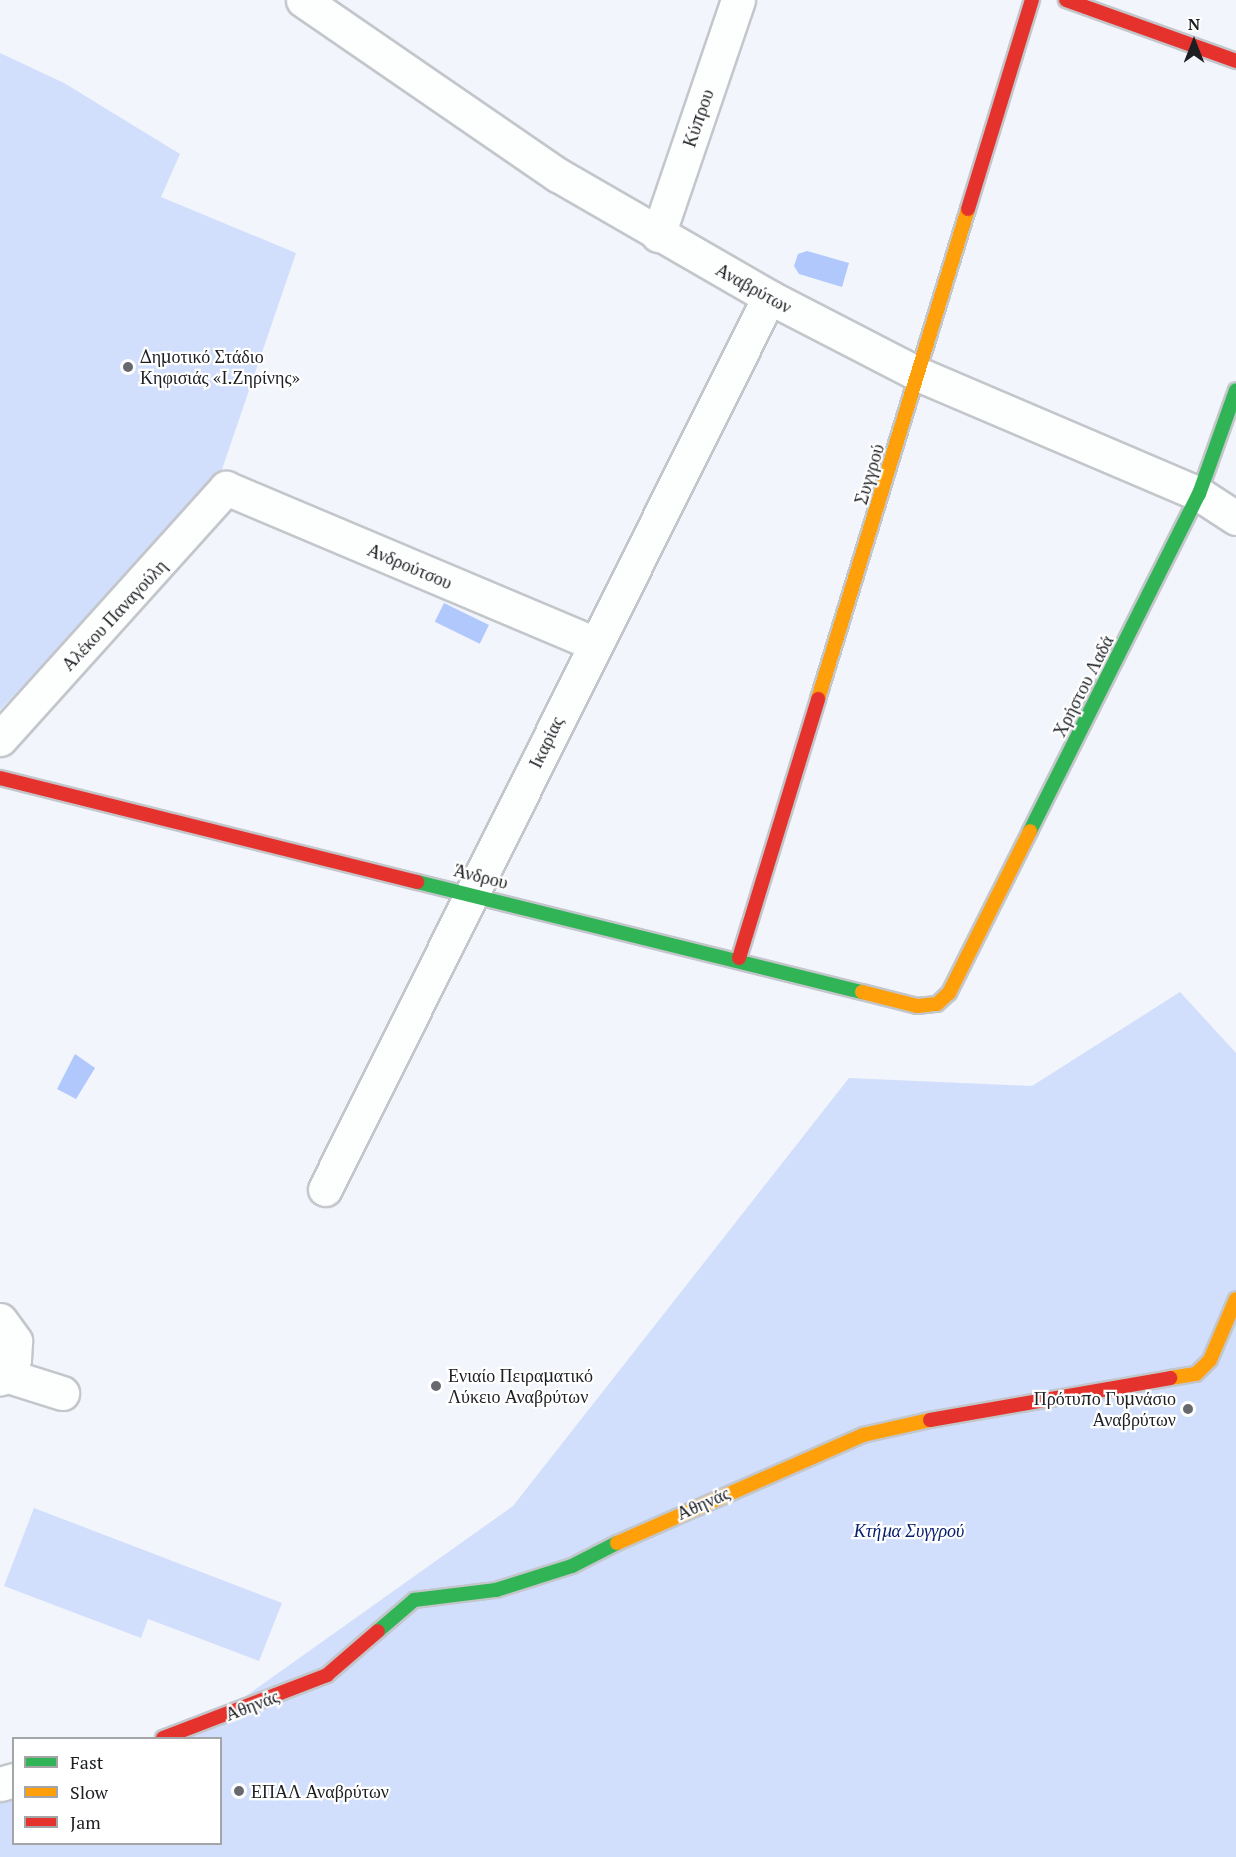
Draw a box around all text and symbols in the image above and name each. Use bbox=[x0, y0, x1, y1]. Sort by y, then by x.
north arrow bbox=[1164, 12, 1224, 72]
text: N bbox=[1188, 13, 1200, 35]
street label: Κύπρου bbox=[678, 86, 718, 150]
street label: Αναβρύτων bbox=[712, 258, 796, 318]
place label: Δημοτικό Στάδιο Κηφισιάς «Ι.Ζηρίνης» bbox=[140, 346, 300, 388]
marker: Δημοτικό Στάδιο Κηφισιάς «Ι.Ζηρίνης» bbox=[121, 360, 135, 374]
street label: Συγγρού bbox=[850, 441, 888, 507]
street label: Ανδρούτσου bbox=[364, 538, 456, 594]
street label: Αλέκου Παναγούλη bbox=[57, 555, 171, 675]
street label: Χρήστου Λαδά bbox=[1048, 632, 1118, 740]
street label: Ικαρίας bbox=[524, 713, 568, 771]
street label: Άνδρου bbox=[452, 859, 510, 893]
place label: Ενιαίο Πειραματικό Λύκειο Αναβρύτων bbox=[448, 1365, 593, 1408]
marker: Ενιαίο Πειραματικό Λύκειο Αναβρύτων bbox=[429, 1379, 443, 1393]
place label: Πρότυπο Γυμνάσιο Αναβρύτων bbox=[1034, 1388, 1176, 1430]
marker: Πρότυπο Γυμνάσιο Αναβρύτων bbox=[1181, 1402, 1195, 1416]
street label: Αθηνάς bbox=[673, 1482, 733, 1524]
park label: Κτήμα Συγγρού bbox=[854, 1519, 964, 1541]
street label: Αθηνάς bbox=[222, 1685, 282, 1725]
legend bbox=[12, 1737, 222, 1845]
text: Fast bbox=[70, 1750, 103, 1774]
text: Slow bbox=[70, 1780, 108, 1804]
place label: ΕΠΑΛ Αναβρύτων bbox=[251, 1780, 389, 1802]
marker: ΕΠΑΛ Αναβρύτων bbox=[232, 1784, 246, 1798]
text: Jam bbox=[70, 1810, 101, 1834]

